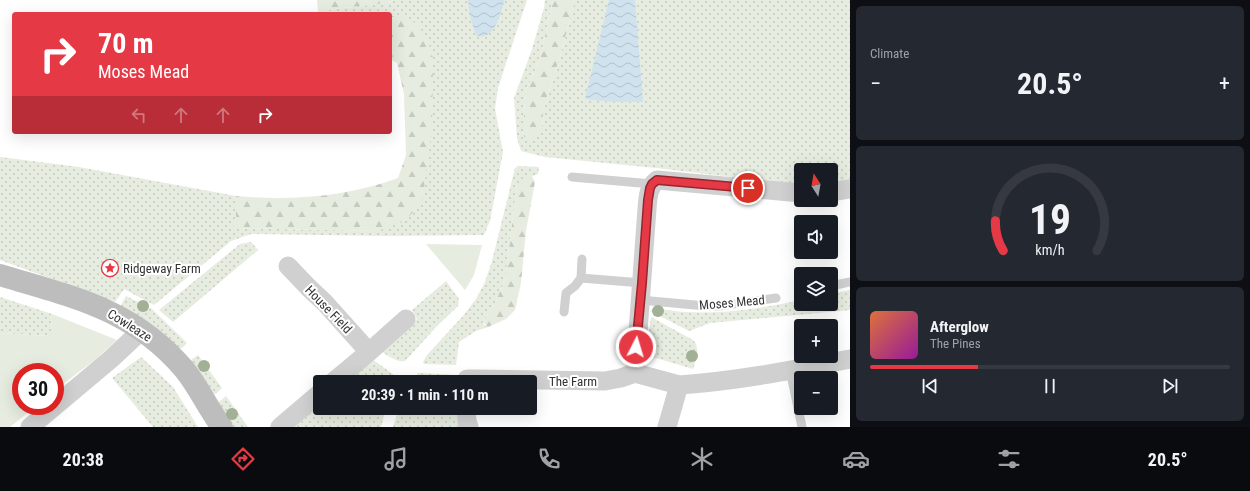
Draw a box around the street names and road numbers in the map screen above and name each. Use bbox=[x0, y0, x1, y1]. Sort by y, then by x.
street label: House Field bbox=[302, 282, 355, 336]
street label: Moses Mead bbox=[699, 292, 766, 313]
street label: Cowleaze bbox=[105, 306, 155, 345]
street label: The Farm bbox=[549, 374, 597, 389]

